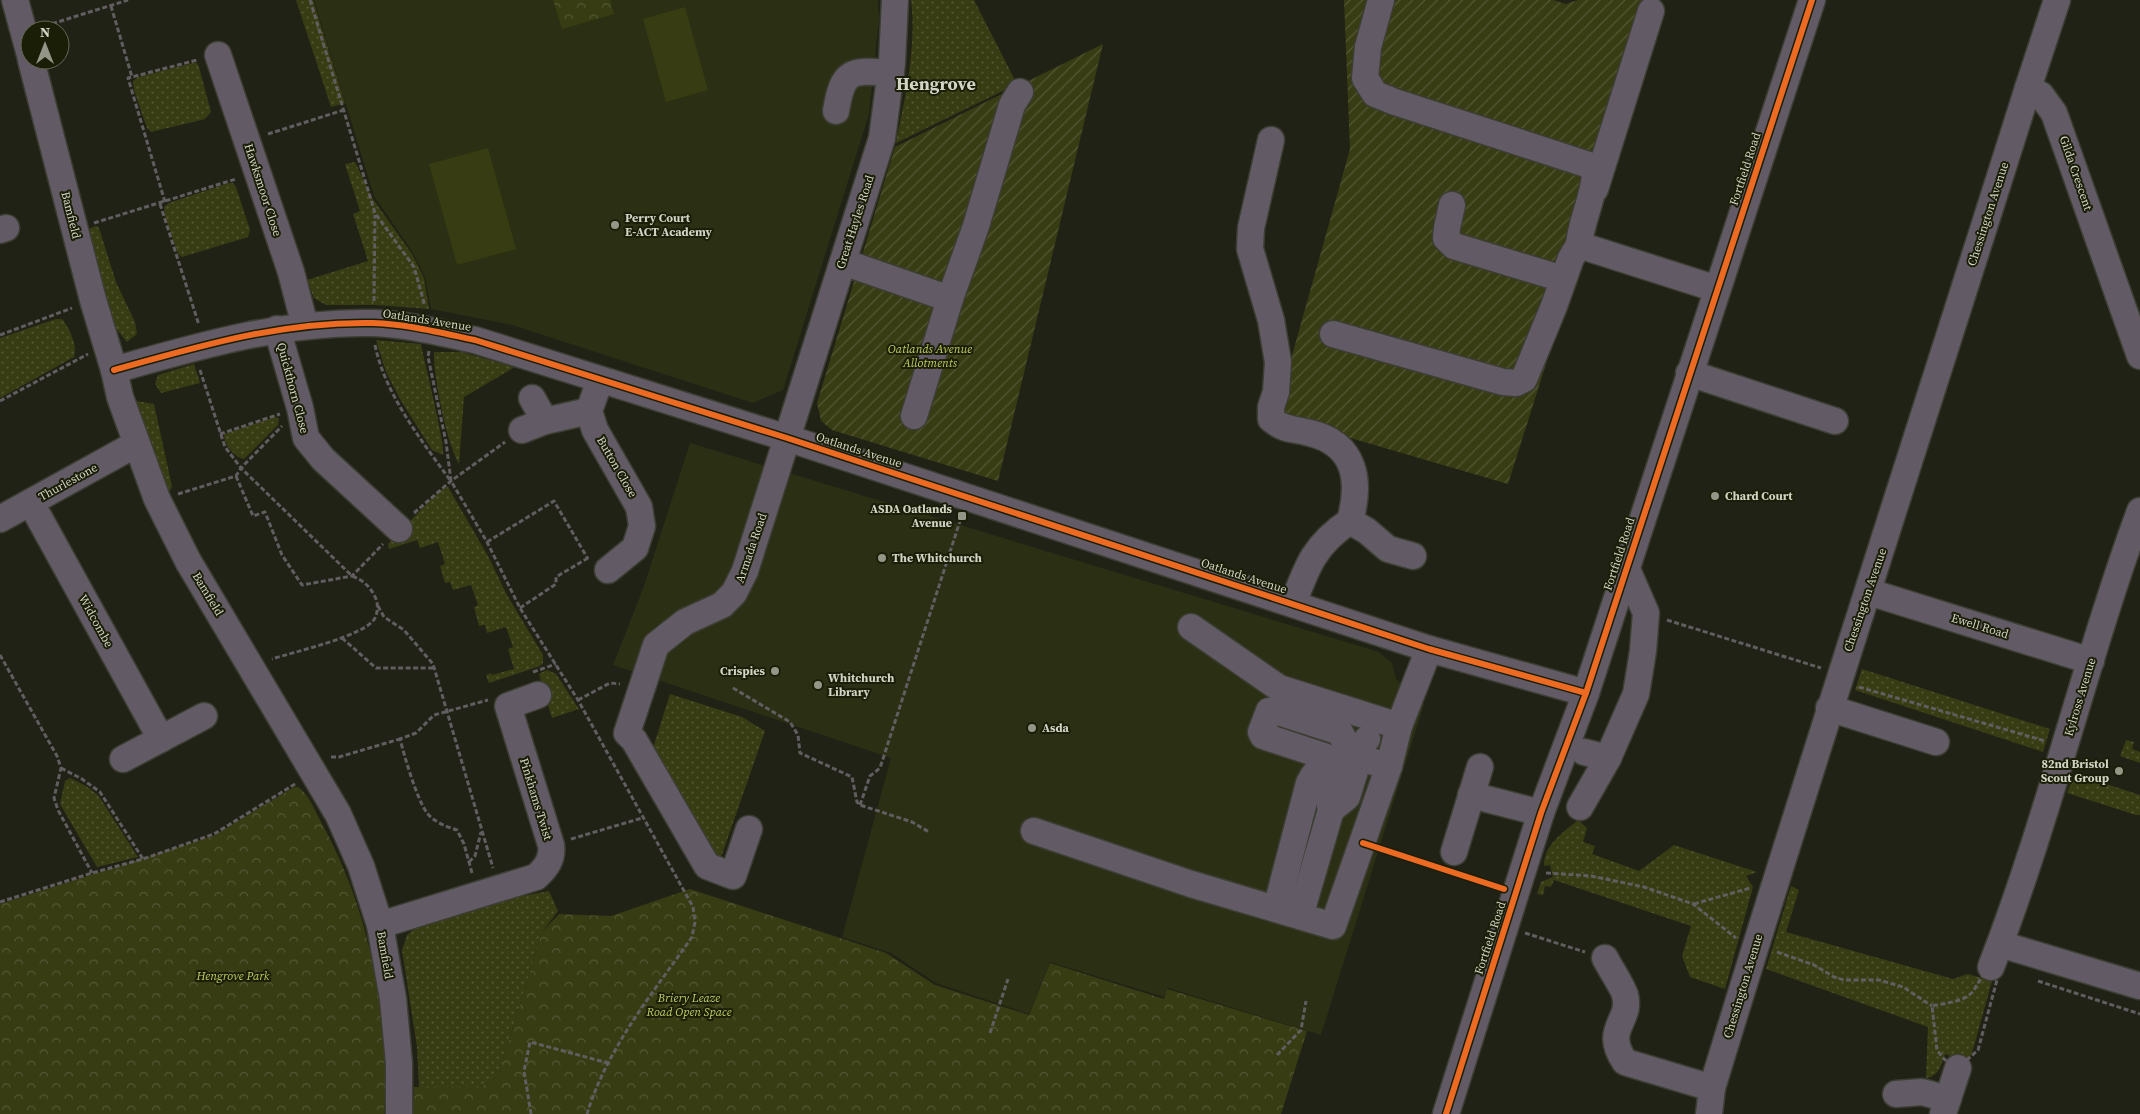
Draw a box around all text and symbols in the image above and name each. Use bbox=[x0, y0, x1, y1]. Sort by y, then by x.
north arrow bbox=[20, 20, 70, 70]
text: N bbox=[40, 22, 50, 42]
district label: Hengrove bbox=[896, 71, 976, 96]
street label: Fortfield Road bbox=[1726, 130, 1764, 208]
street label: Gilda Crescent bbox=[2056, 134, 2096, 213]
street label: Hawksmoor Close bbox=[240, 142, 286, 238]
street label: Chessington Avenue bbox=[1964, 160, 2012, 268]
street label: Great Hayles Road bbox=[832, 173, 878, 271]
street label: Bamfield bbox=[57, 190, 85, 240]
place label: Perry Court E-ACT Academy bbox=[625, 210, 713, 240]
marker: Perry Court E-ACT Academy bbox=[609, 219, 621, 231]
street label: Oatlands Avenue bbox=[382, 305, 472, 335]
street label: Quickthorn Close bbox=[273, 341, 313, 435]
park label: Oatlands Avenue Allotments bbox=[888, 341, 972, 371]
street label: Oatlands Avenue bbox=[814, 429, 904, 471]
street label: Button Close bbox=[593, 434, 641, 500]
street label: Thurlestone bbox=[36, 459, 100, 505]
place label: Chard Court bbox=[1725, 488, 1793, 504]
marker: Chard Court bbox=[1709, 490, 1721, 502]
place label: ASDA Oatlands Avenue bbox=[870, 501, 953, 531]
marker: ASDA Oatlands Avenue bbox=[956, 510, 968, 522]
street label: Armada Road bbox=[732, 511, 770, 585]
street label: Fortfield Road bbox=[1600, 515, 1638, 593]
street label: Chessington Avenue bbox=[1840, 546, 1890, 654]
place label: The Whitchurch bbox=[892, 550, 983, 566]
marker: The Whitchurch bbox=[876, 552, 888, 564]
street label: Oatlands Avenue bbox=[1199, 555, 1289, 597]
street label: Bamfield bbox=[189, 569, 227, 619]
street label: Widcombe bbox=[75, 592, 117, 650]
street label: Ewell Road bbox=[1949, 610, 2011, 642]
street label: Kylross Avenue bbox=[2061, 656, 2099, 738]
place label: Crispies bbox=[720, 663, 766, 679]
marker: Crispies bbox=[769, 665, 781, 677]
place label: Whitchurch Library bbox=[828, 670, 895, 700]
marker: Whitchurch Library bbox=[812, 679, 824, 691]
place label: Asda bbox=[1042, 720, 1070, 736]
marker: Asda bbox=[1026, 722, 1038, 734]
street label: Pinkhams Twist bbox=[516, 756, 556, 842]
place label: 82nd Bristol Scout Group bbox=[2041, 756, 2109, 786]
marker: 82nd Bristol Scout Group bbox=[2113, 765, 2125, 777]
street label: Fortfield Road bbox=[1471, 899, 1509, 977]
street label: Bamfield bbox=[373, 930, 397, 980]
street label: Chessington Avenue bbox=[1720, 932, 1766, 1040]
park label: Hengrove Park bbox=[195, 968, 270, 984]
park label: Briery Leaze Road Open Space bbox=[645, 990, 732, 1020]

